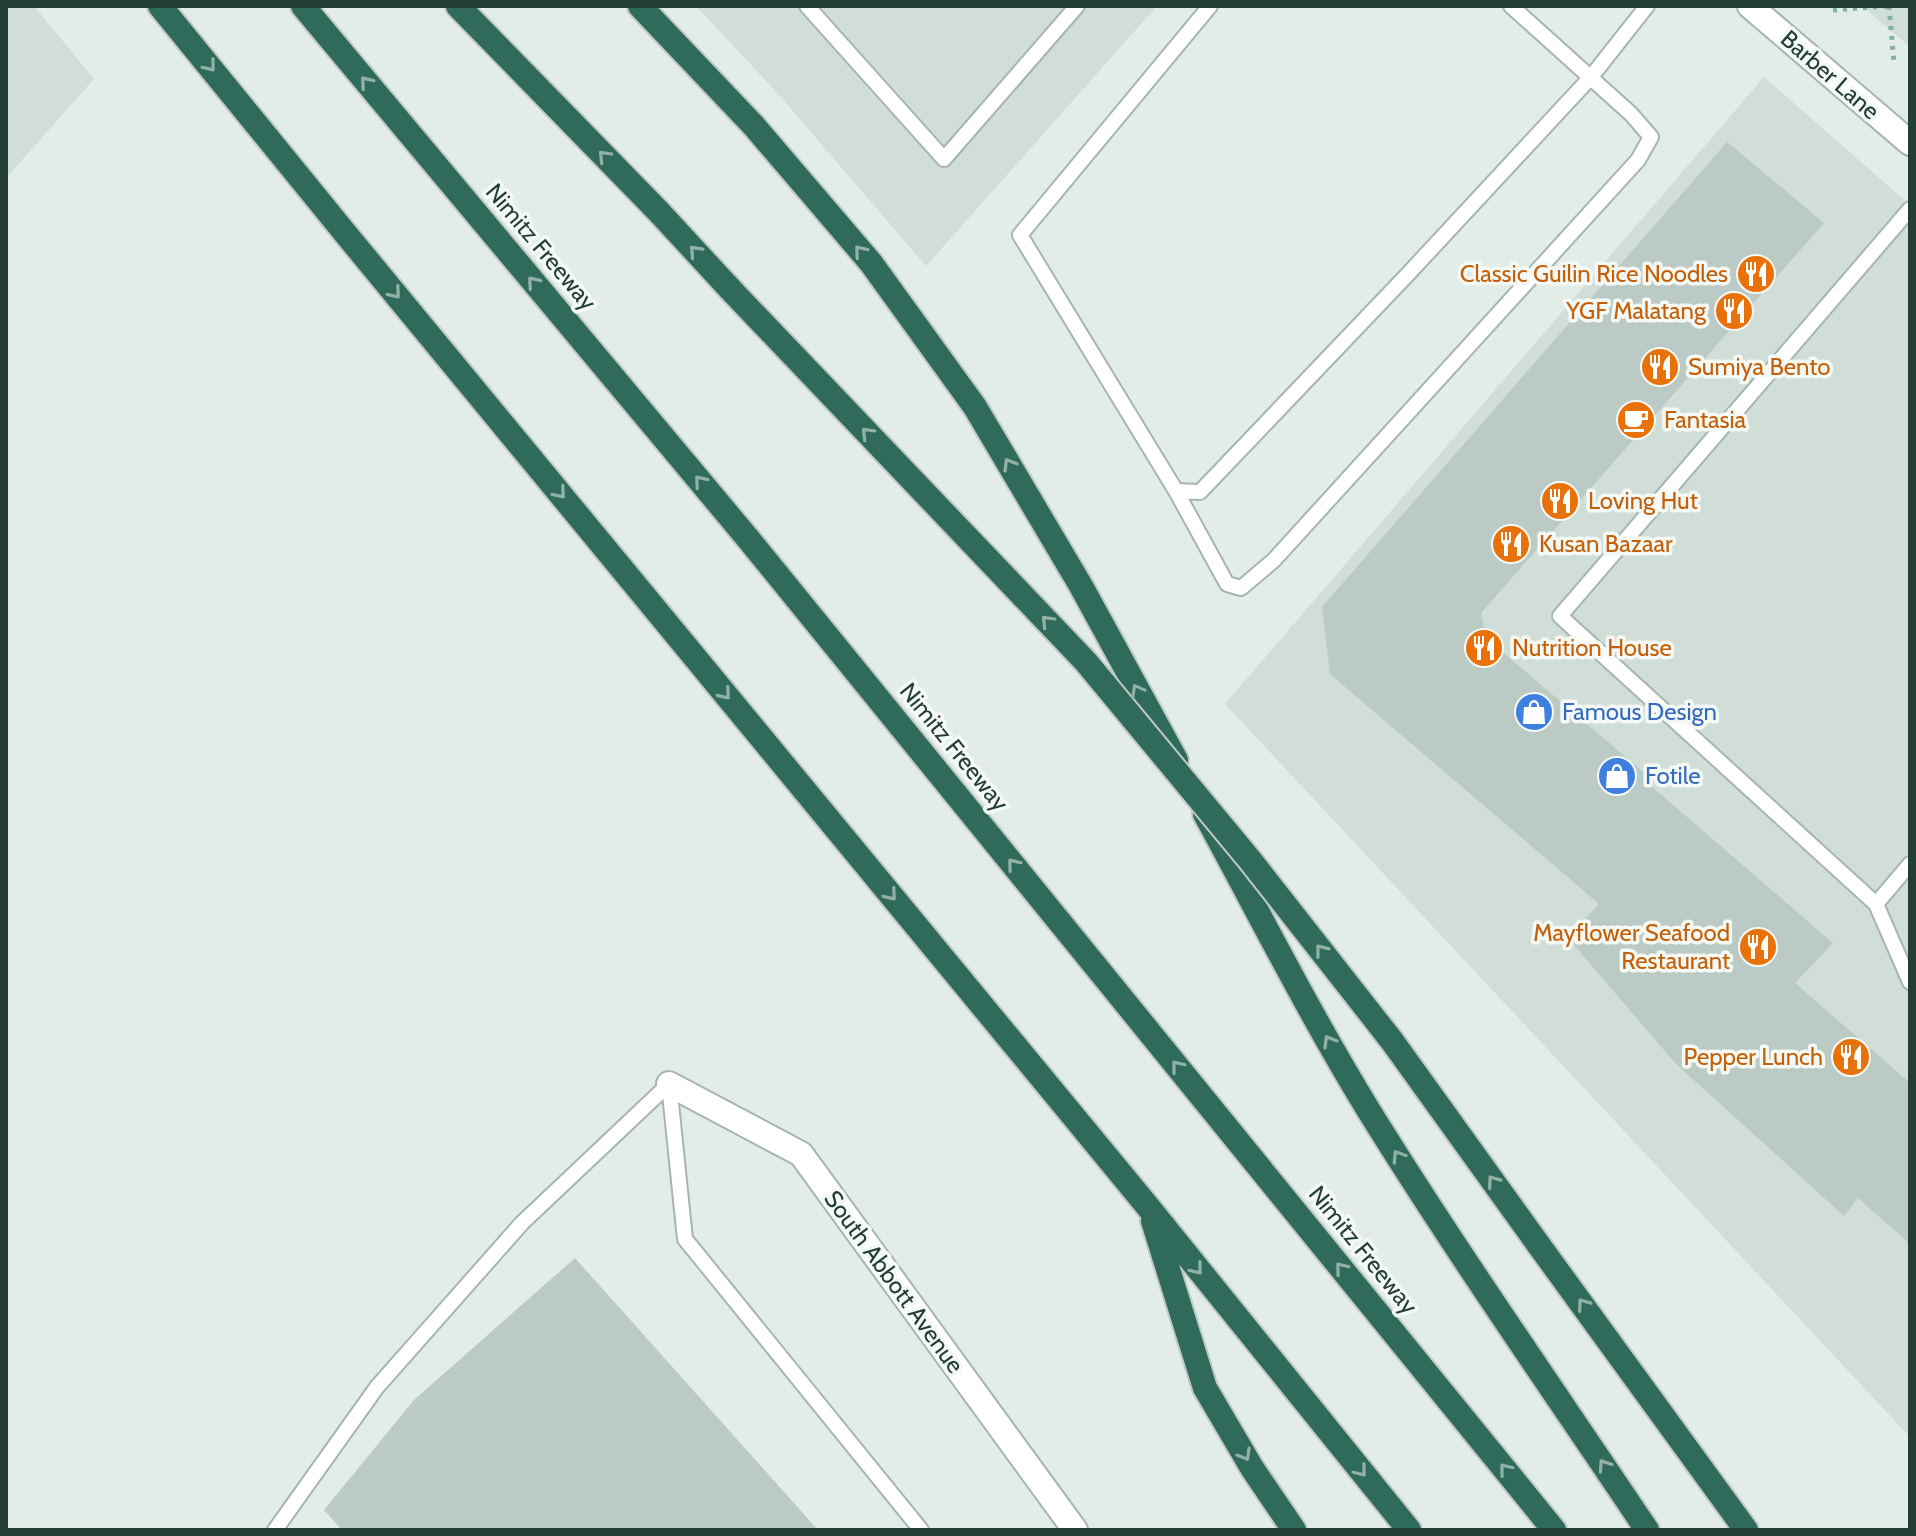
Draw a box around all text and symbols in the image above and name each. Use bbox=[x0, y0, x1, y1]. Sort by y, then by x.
street label: Barber Lane bbox=[1775, 24, 1886, 125]
one-way arrow bbox=[200, 57, 215, 72]
one-way arrow bbox=[362, 76, 376, 91]
one-way arrow bbox=[599, 151, 613, 165]
street label: Nimitz Freeway bbox=[480, 177, 603, 316]
one-way arrow bbox=[689, 246, 704, 260]
one-way arrow bbox=[855, 246, 870, 260]
restaurant icon: Classic Guilin Rice Noodles bbox=[1735, 253, 1777, 295]
place label: Classic Guilin Rice Noodles bbox=[1460, 259, 1728, 288]
one-way arrow bbox=[528, 277, 543, 291]
one-way arrow bbox=[385, 284, 400, 298]
restaurant icon: YGF Malatang bbox=[1713, 290, 1755, 332]
place label: YGF Malatang bbox=[1565, 296, 1707, 325]
restaurant icon: Sumiya Bento bbox=[1639, 346, 1681, 388]
place label: Sumiya Bento bbox=[1688, 352, 1831, 381]
cafe icon: Fantasia bbox=[1615, 399, 1657, 441]
place label: Fantasia bbox=[1664, 405, 1747, 434]
one-way arrow bbox=[862, 428, 877, 442]
one-way arrow bbox=[1003, 458, 1018, 473]
one-way arrow bbox=[695, 476, 710, 491]
restaurant icon: Loving Hut bbox=[1539, 480, 1581, 522]
one-way arrow bbox=[550, 484, 565, 499]
place label: Loving Hut bbox=[1588, 486, 1698, 515]
restaurant icon: Kusan Bazaar bbox=[1490, 523, 1532, 565]
place label: Kusan Bazaar bbox=[1539, 529, 1673, 558]
one-way arrow bbox=[1041, 616, 1056, 630]
restaurant icon: Nutrition House bbox=[1463, 627, 1505, 669]
place label: Nutrition House bbox=[1512, 633, 1672, 662]
street label: Nimitz Freeway bbox=[894, 677, 1015, 817]
one-way arrow bbox=[1132, 684, 1147, 698]
one-way arrow bbox=[716, 685, 730, 700]
shop icon: Famous Design bbox=[1513, 691, 1555, 733]
place label: Famous Design bbox=[1562, 697, 1717, 726]
shop icon: Fotile bbox=[1596, 755, 1638, 797]
place label: Fotile bbox=[1645, 761, 1701, 790]
one-way arrow bbox=[1008, 859, 1023, 874]
one-way arrow bbox=[881, 885, 896, 900]
place label: Mayflower Seafood Restaurant bbox=[1533, 918, 1730, 975]
restaurant icon: Mayflower Seafood Restaurant bbox=[1737, 926, 1779, 968]
one-way arrow bbox=[1316, 944, 1330, 959]
one-way arrow bbox=[1323, 1035, 1339, 1050]
restaurant icon: Pepper Lunch bbox=[1830, 1036, 1872, 1078]
place label: Pepper Lunch bbox=[1684, 1042, 1823, 1071]
one-way arrow bbox=[1172, 1061, 1187, 1075]
one-way arrow bbox=[1392, 1150, 1407, 1164]
one-way arrow bbox=[1488, 1175, 1502, 1189]
street label: Nimitz Freeway bbox=[1303, 1180, 1424, 1320]
street label: South Abbott Avenue bbox=[818, 1185, 970, 1379]
one-way arrow bbox=[1187, 1260, 1202, 1274]
one-way arrow bbox=[1336, 1263, 1351, 1277]
one-way arrow bbox=[1578, 1298, 1592, 1313]
one-way arrow bbox=[1235, 1446, 1251, 1461]
one-way arrow bbox=[1599, 1460, 1614, 1474]
one-way arrow bbox=[1351, 1461, 1366, 1476]
one-way arrow bbox=[1500, 1464, 1515, 1479]

